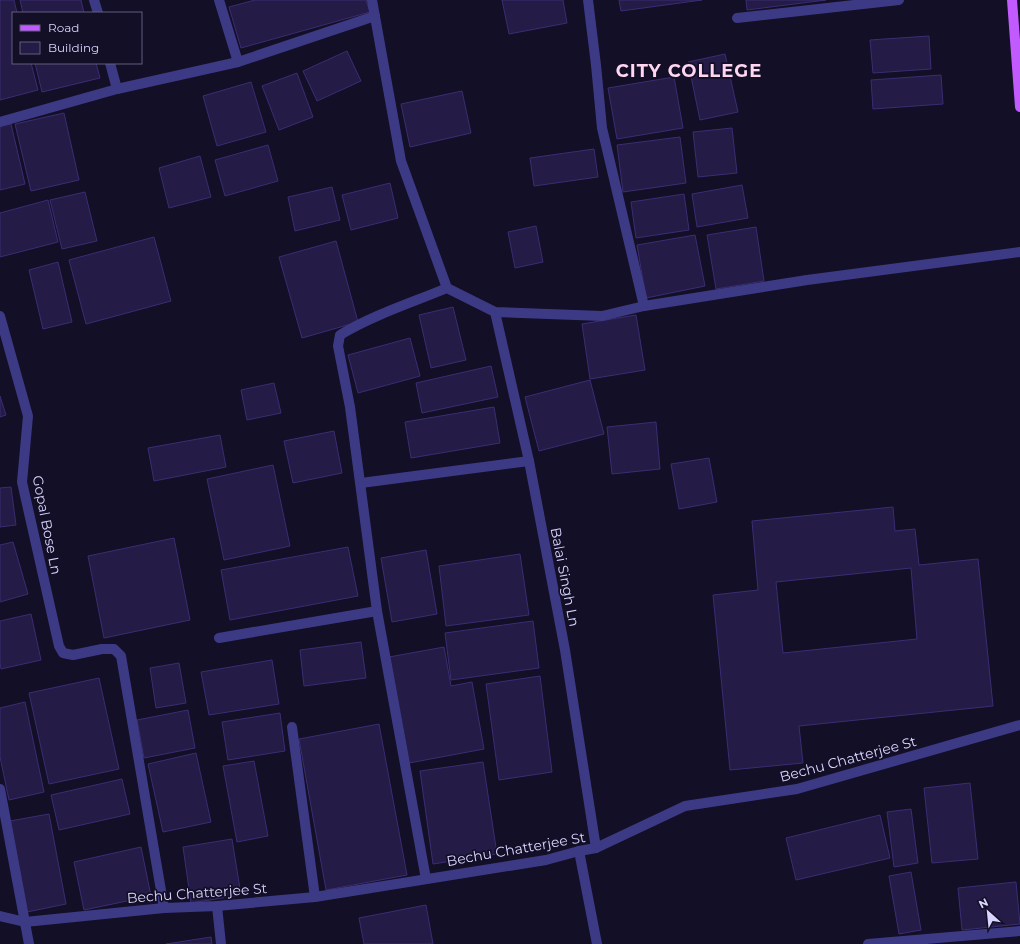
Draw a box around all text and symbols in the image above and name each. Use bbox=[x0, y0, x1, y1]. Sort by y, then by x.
legend bbox=[12, 12, 142, 64]
text: Road bbox=[48, 20, 79, 35]
text: Building bbox=[48, 40, 99, 55]
district label: CITY COLLEGE bbox=[616, 60, 762, 82]
street label: Gopal Bose Ln bbox=[29, 474, 65, 576]
street label: Balai Singh Ln bbox=[547, 526, 583, 628]
street label: Bechu Chatterjee St bbox=[778, 732, 919, 786]
street label: Bechu Chatterjee St bbox=[445, 828, 587, 870]
street label: Bechu Chatterjee St bbox=[126, 879, 268, 907]
north arrow bbox=[968, 892, 1008, 932]
text: N bbox=[976, 895, 991, 911]

